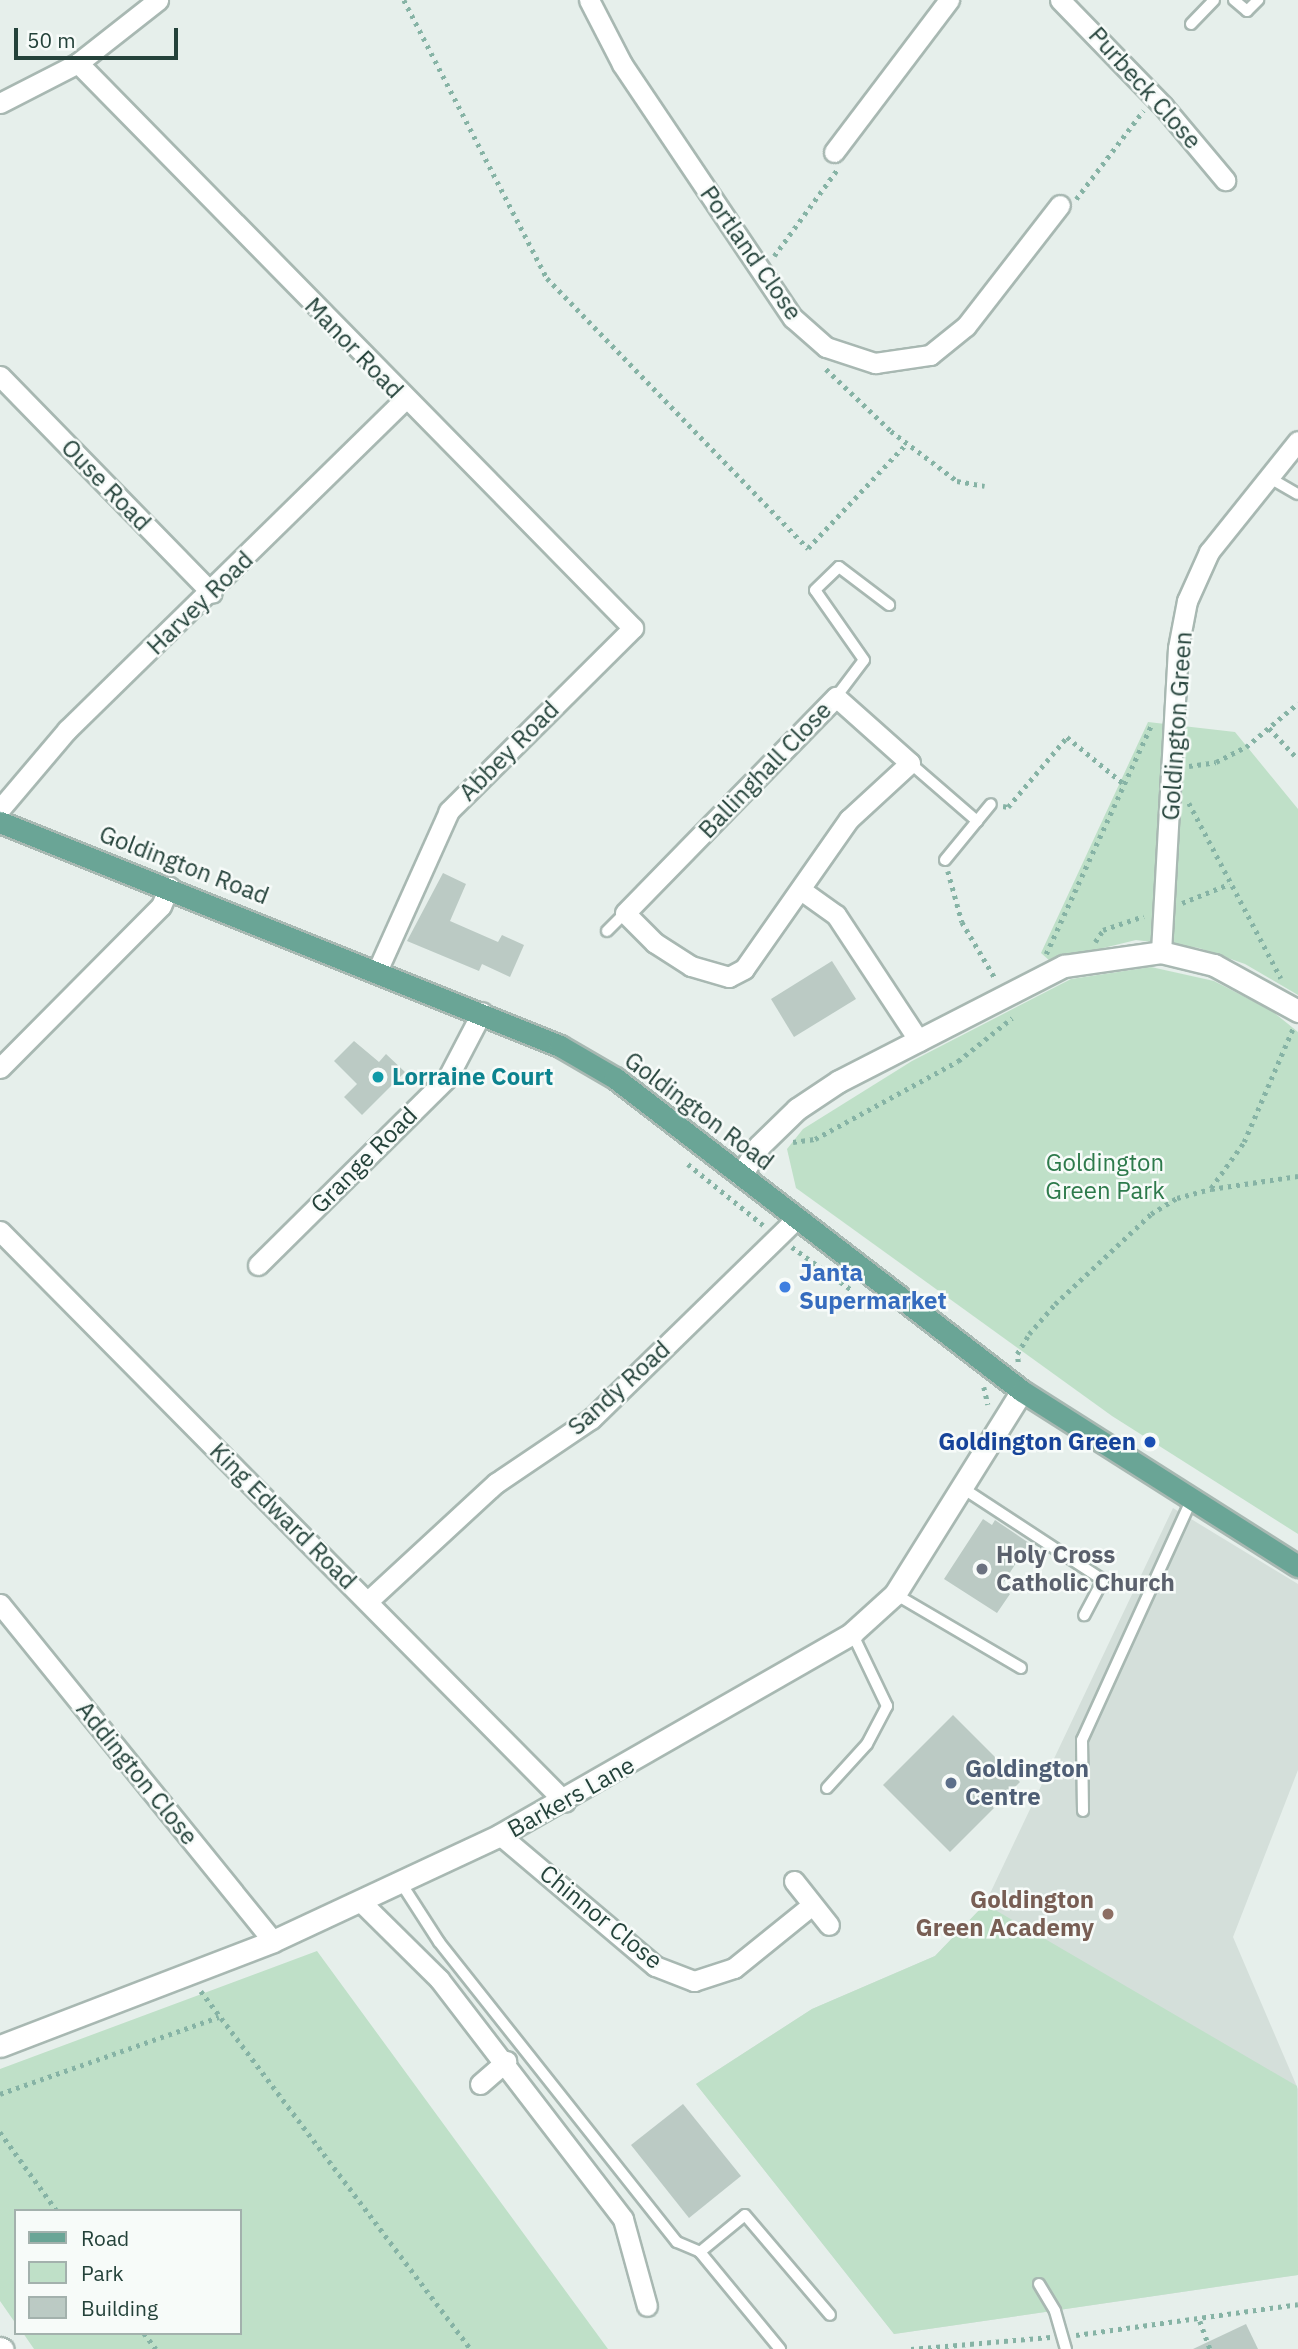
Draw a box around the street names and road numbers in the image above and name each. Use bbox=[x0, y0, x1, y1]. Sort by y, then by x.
street label: Purbeck Close bbox=[1083, 21, 1207, 155]
street label: Portland Close bbox=[694, 180, 808, 326]
street label: Manor Road bbox=[299, 292, 409, 404]
street label: Ouse Road bbox=[55, 433, 157, 537]
street label: Harvey Road bbox=[141, 545, 259, 661]
street label: Goldington Green bbox=[1156, 631, 1198, 821]
street label: Abbey Road bbox=[453, 695, 565, 807]
street label: Ballinghall Close bbox=[693, 696, 837, 844]
street label: Goldington Road bbox=[95, 819, 273, 911]
street label: Goldington Road bbox=[619, 1046, 779, 1176]
street label: Grange Road bbox=[305, 1101, 423, 1219]
street label: Sandy Road bbox=[562, 1335, 676, 1441]
street label: King Edward Road bbox=[204, 1437, 362, 1595]
street label: Addington Close bbox=[70, 1695, 204, 1851]
street label: Barkers Lane bbox=[503, 1750, 639, 1844]
street label: Chinnor Close bbox=[534, 1859, 668, 1975]

